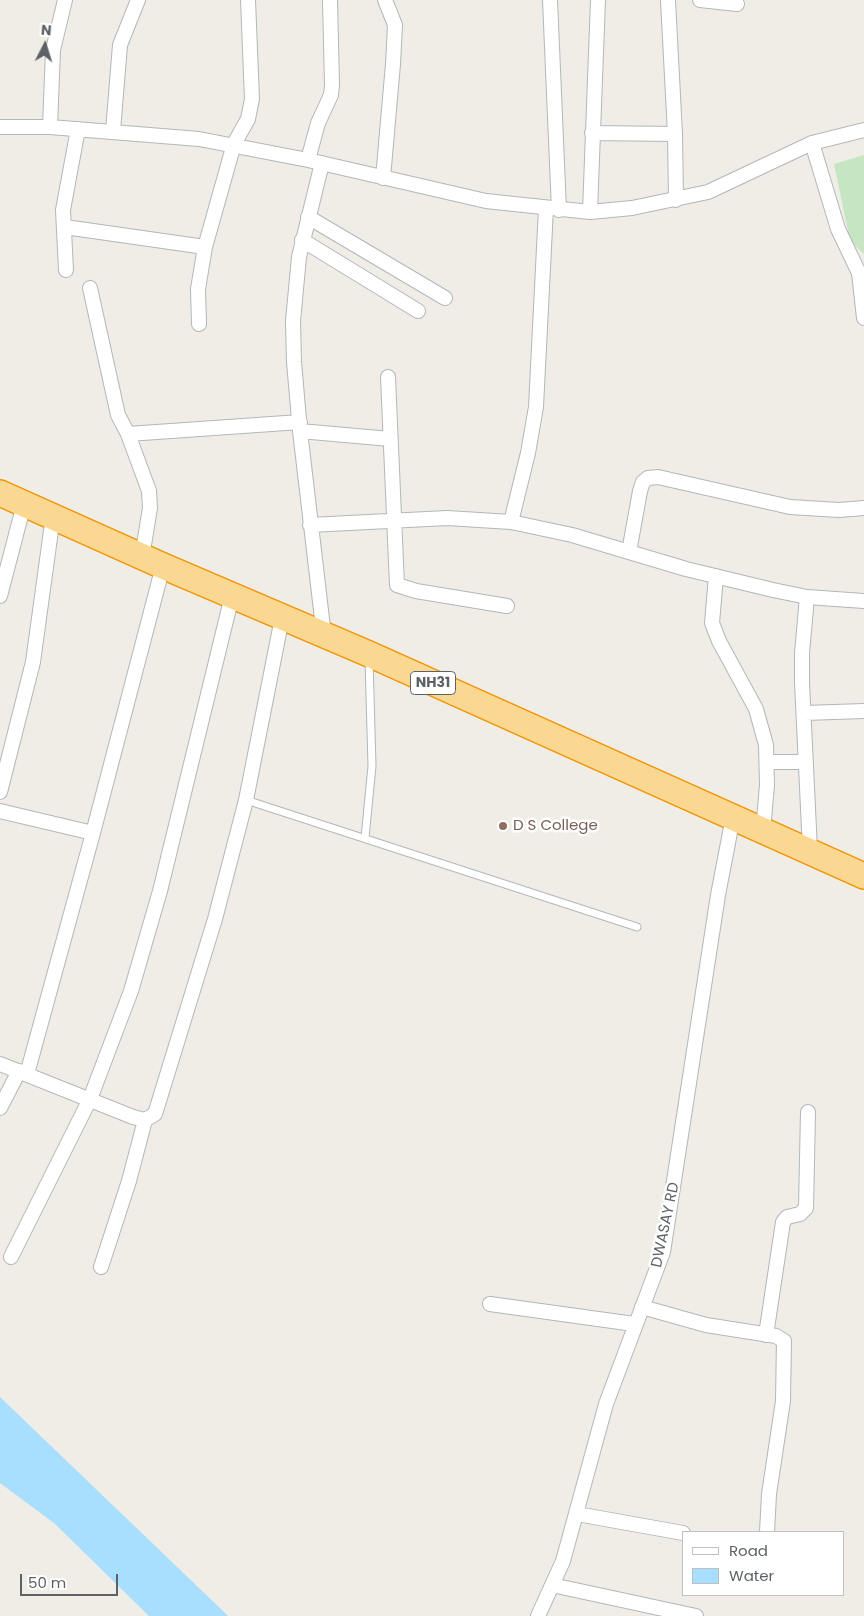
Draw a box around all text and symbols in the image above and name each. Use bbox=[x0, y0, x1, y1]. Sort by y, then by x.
north arrow bbox=[20, 20, 70, 70]
text: N bbox=[40, 20, 52, 40]
road number: NH31 bbox=[410, 671, 456, 694]
place label: D S College bbox=[513, 817, 598, 835]
marker: D S College bbox=[497, 820, 509, 832]
street label: DWASAY RD bbox=[648, 1181, 684, 1269]
legend bbox=[682, 1531, 844, 1596]
text: Road bbox=[729, 1540, 768, 1561]
scale bar bbox=[22, 1564, 120, 1596]
text: Water bbox=[729, 1565, 774, 1586]
text: 50 m bbox=[28, 1572, 66, 1593]

